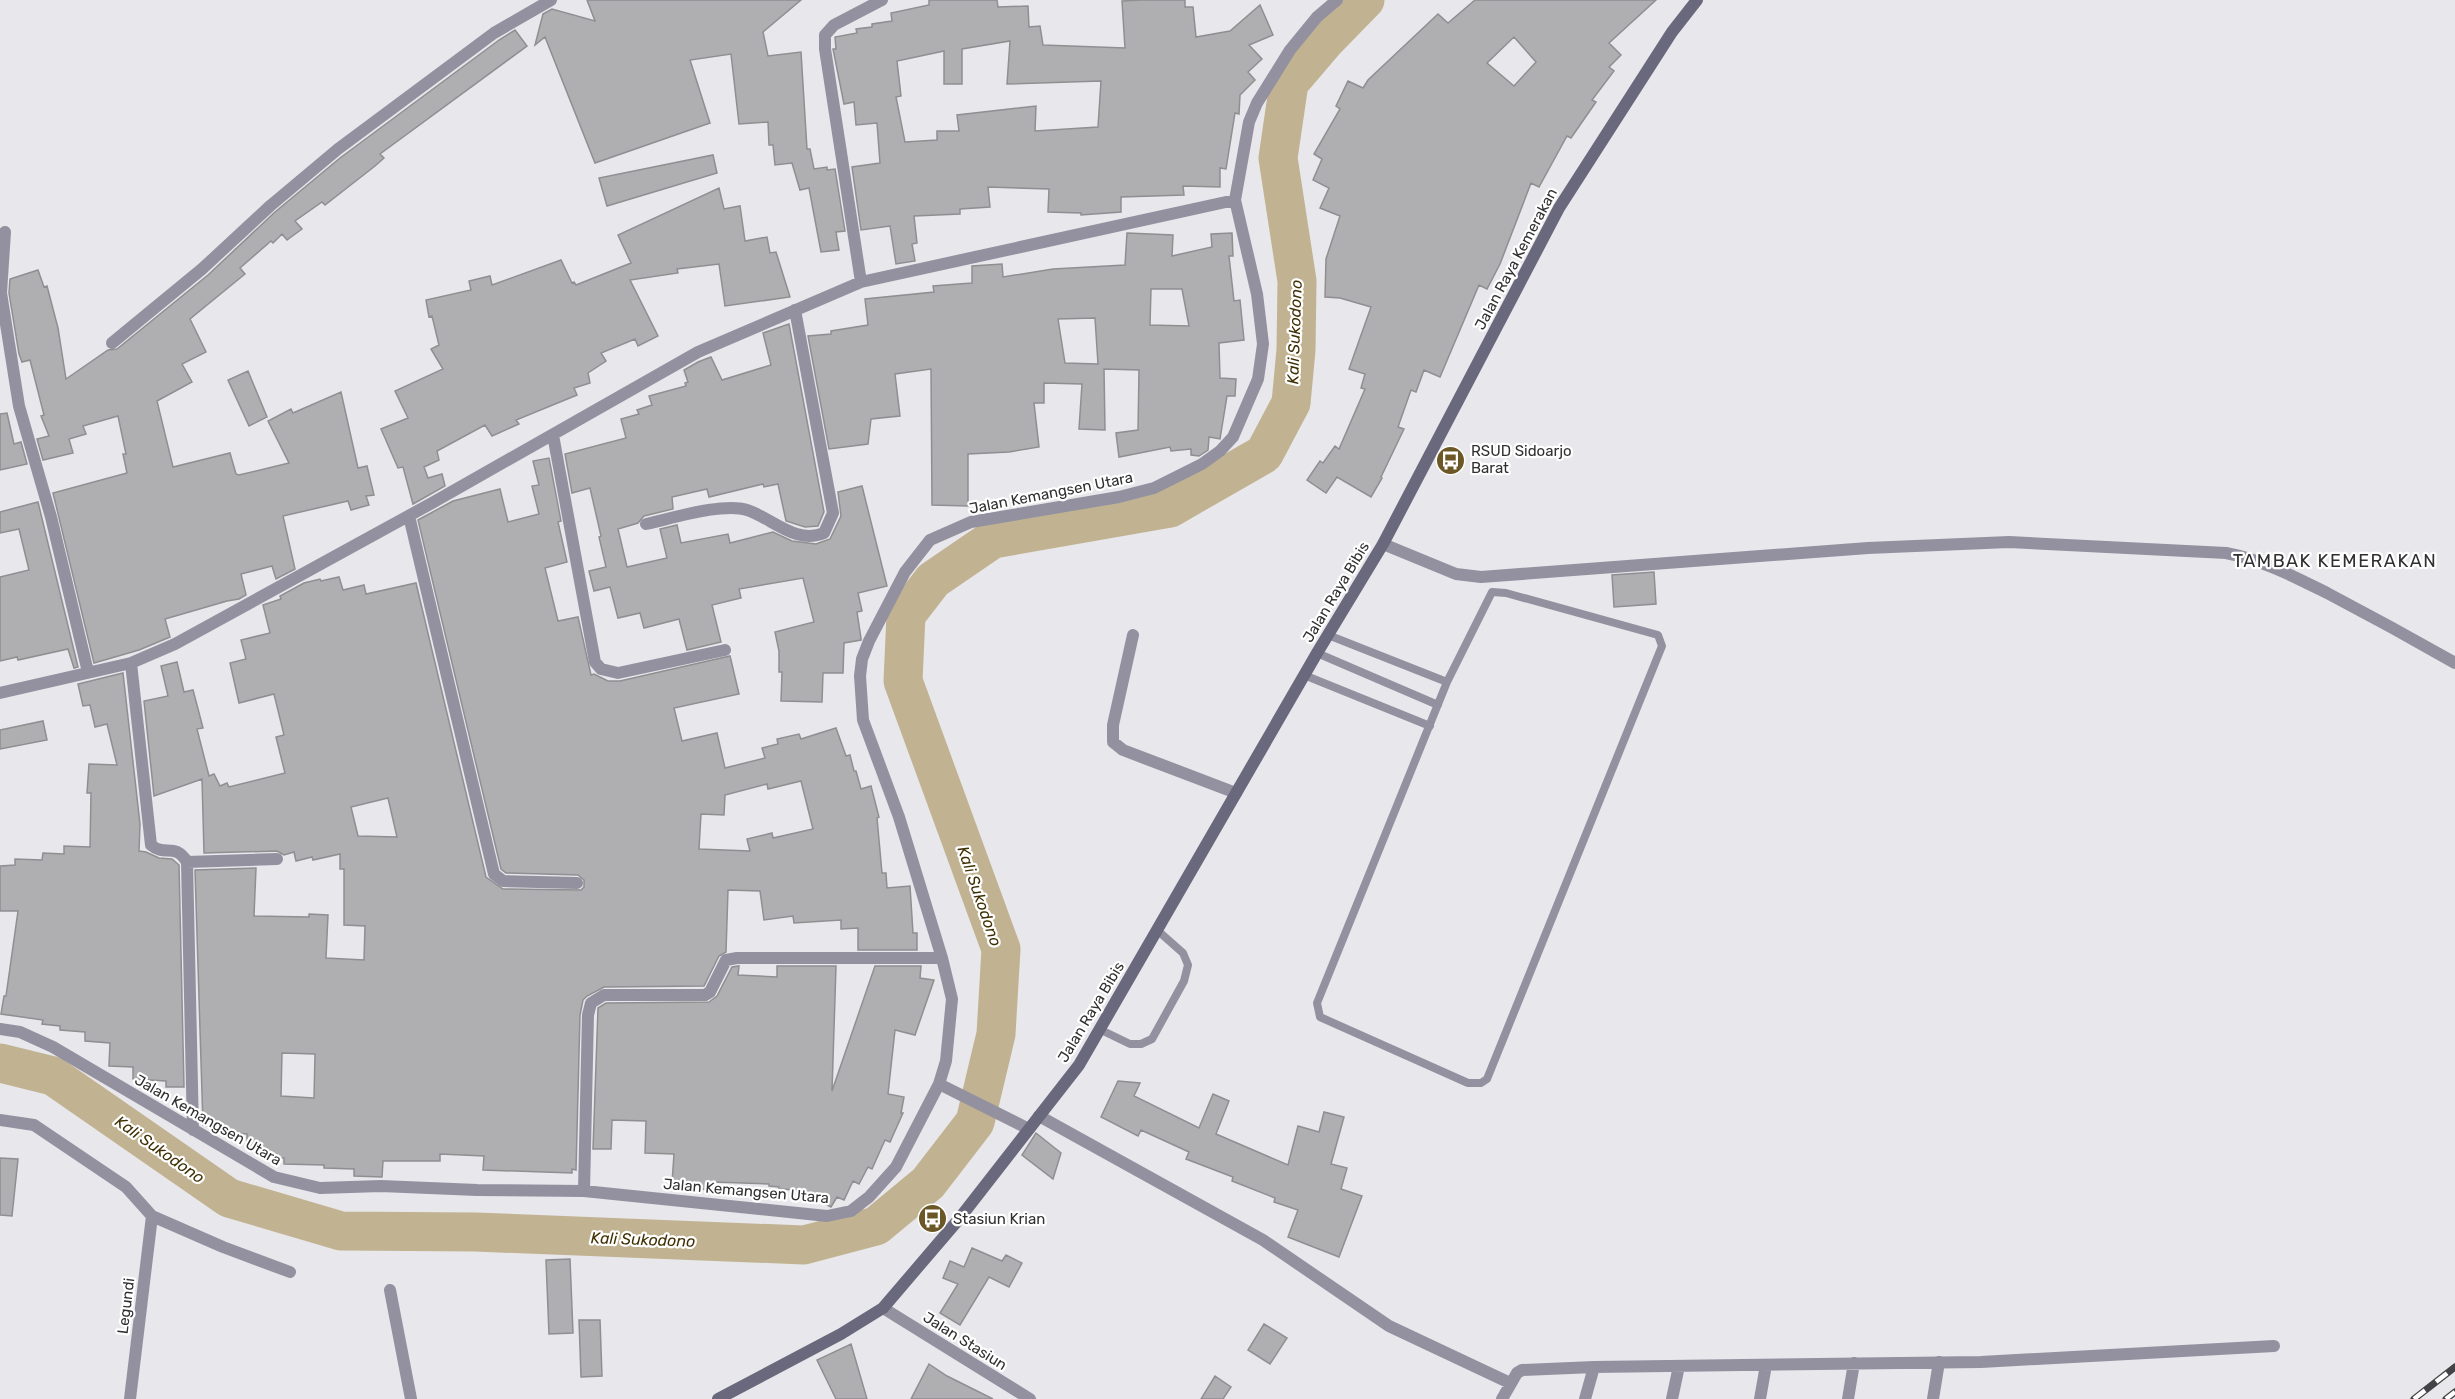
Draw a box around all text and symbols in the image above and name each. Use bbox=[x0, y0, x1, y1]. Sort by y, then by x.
street label: Jalan Raya Kemerakan bbox=[1471, 185, 1561, 333]
water label: Kali Sukodono bbox=[1283, 279, 1306, 385]
place label: RSUD Sidoarjo Barat bbox=[1471, 442, 1572, 477]
bus stop icon: RSUD Sidoarjo Barat bbox=[1434, 444, 1466, 476]
street label: Jalan Kemangsen Utara bbox=[968, 468, 1134, 518]
street label: Jalan Raya Bibis bbox=[1299, 538, 1373, 646]
district label: TAMBAK KEMERAKAN bbox=[2233, 550, 2437, 572]
water label: Kali Sukodono bbox=[954, 844, 1006, 949]
street label: Jalan Raya Bibis bbox=[1054, 958, 1128, 1066]
street label: Jalan Kemangsen Utara bbox=[131, 1071, 285, 1169]
water label: Kali Sukodono bbox=[111, 1112, 208, 1187]
street label: Jalan Kemangsen Utara bbox=[662, 1175, 830, 1207]
bus stop icon: Stasiun Krian bbox=[916, 1203, 948, 1235]
place label: Stasiun Krian bbox=[953, 1210, 1045, 1228]
water label: Kali Sukodono bbox=[590, 1228, 696, 1251]
street label: Legundi bbox=[114, 1277, 138, 1335]
street label: Jalan Stasiun bbox=[920, 1308, 1010, 1374]

